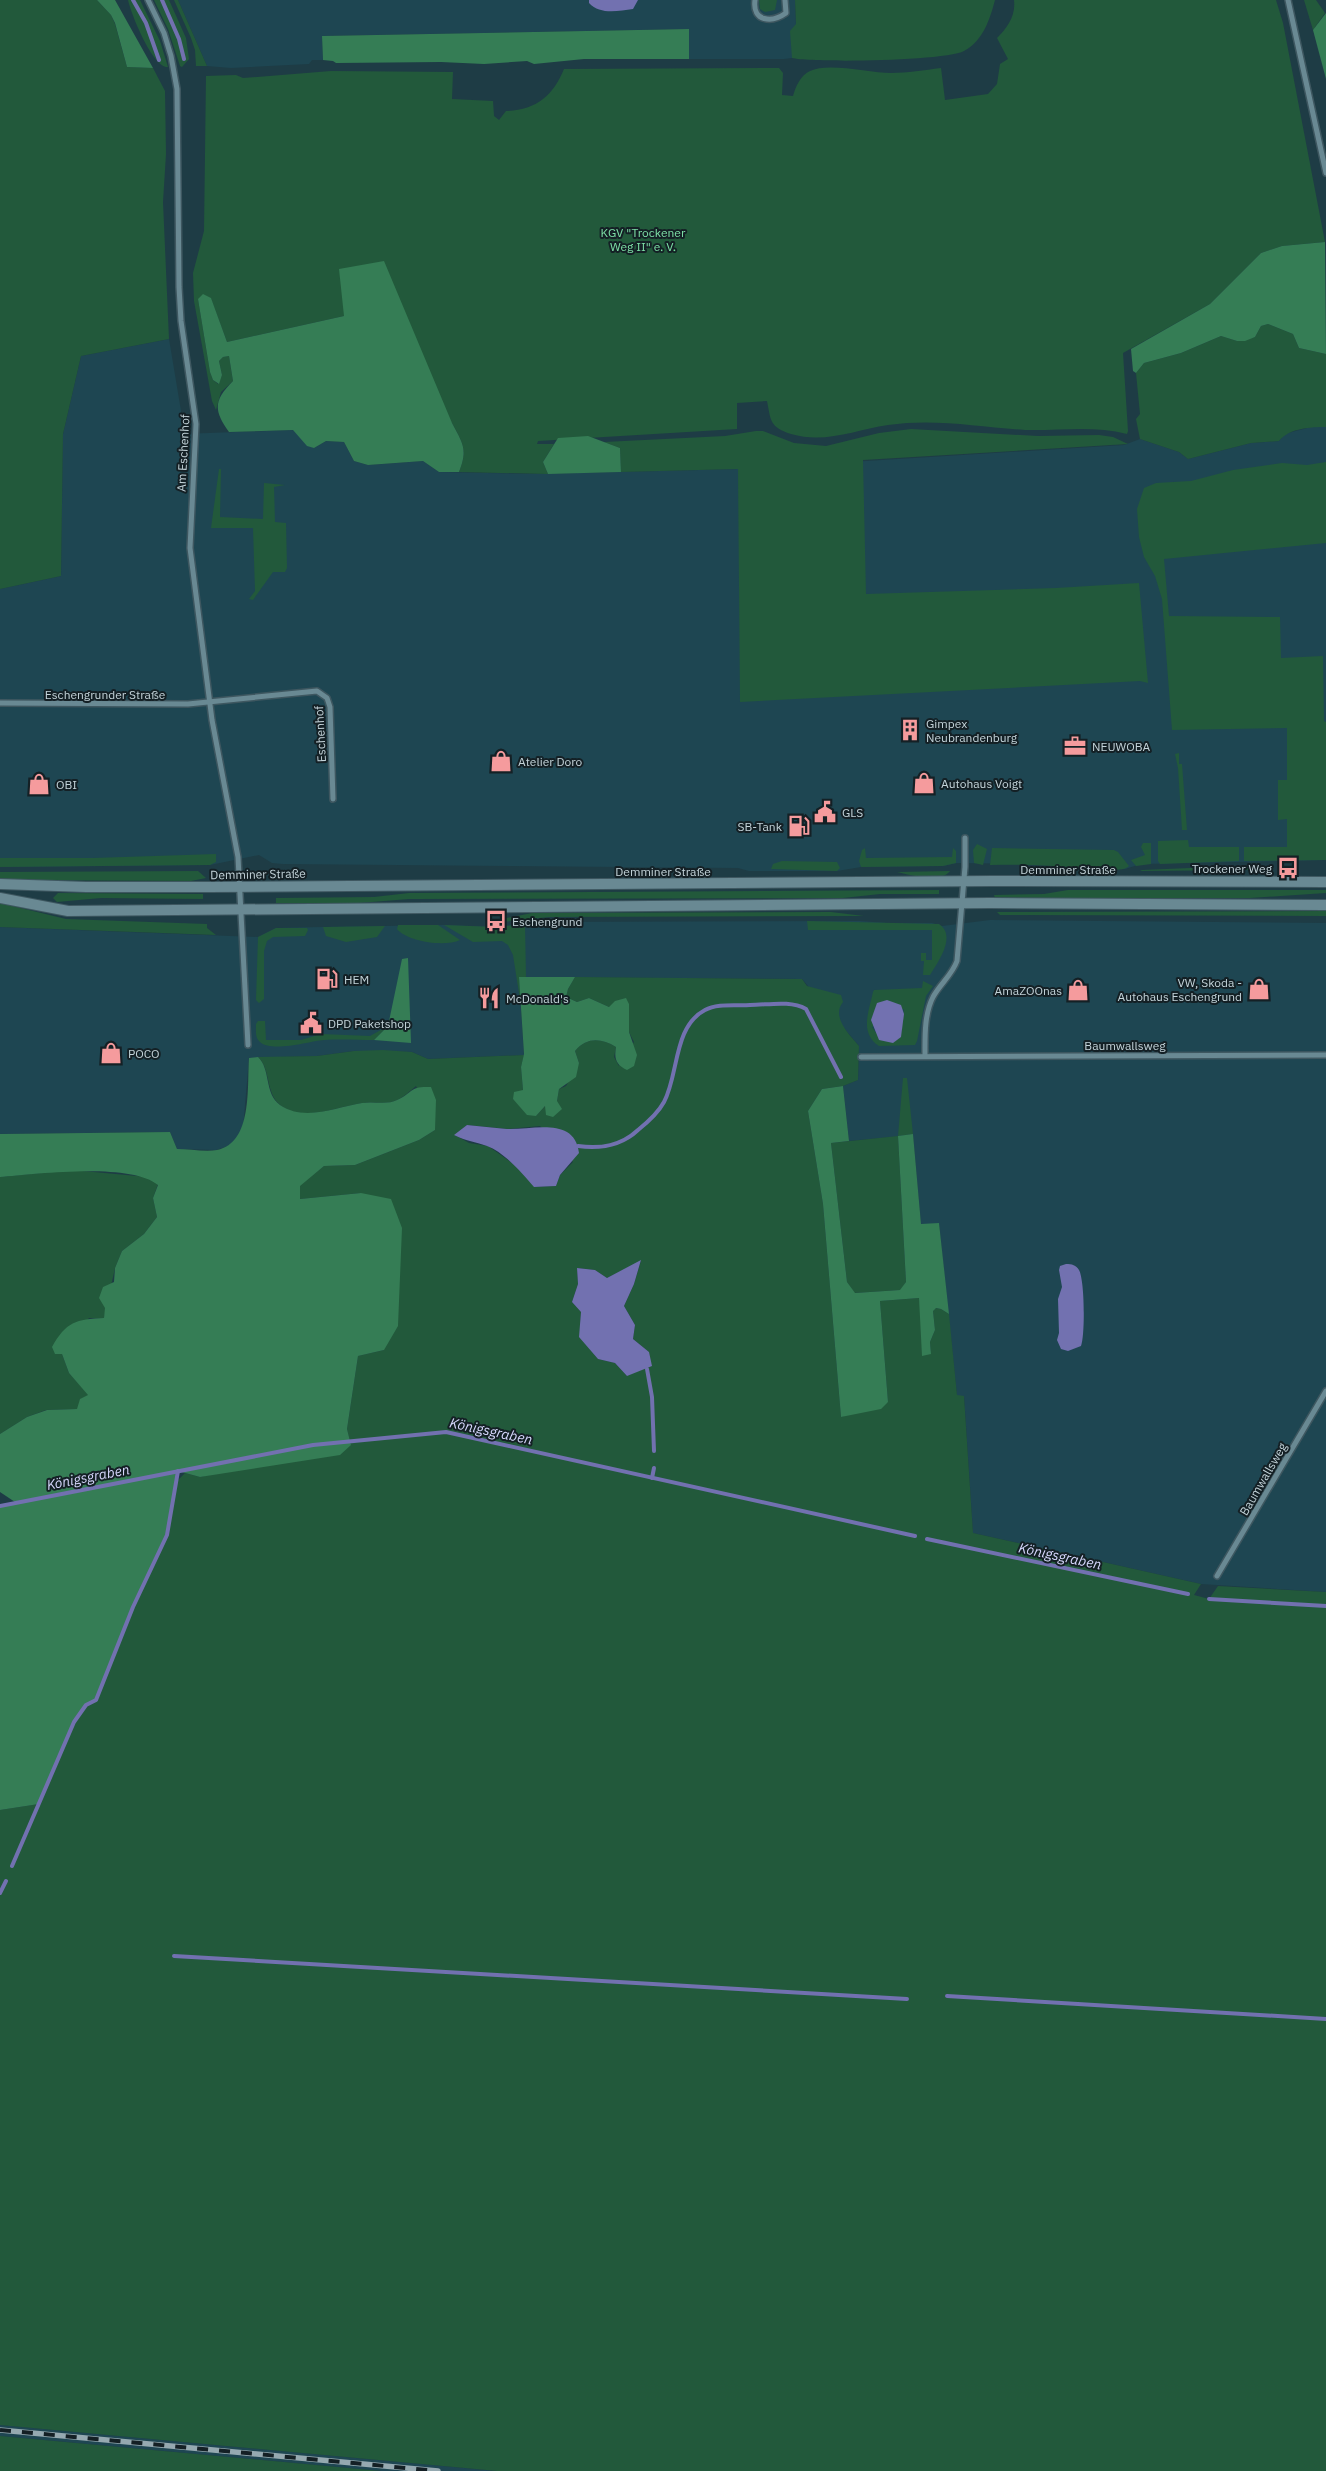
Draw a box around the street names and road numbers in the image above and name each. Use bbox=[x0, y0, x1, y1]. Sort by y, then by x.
street label: Am Eschenhof bbox=[173, 414, 193, 492]
street label: Eschengrunder Straße bbox=[45, 687, 166, 702]
street label: Eschenhof bbox=[311, 705, 329, 763]
street label: Demminer Straße bbox=[1020, 862, 1116, 877]
street label: Demminer Straße bbox=[615, 864, 711, 879]
street label: Demminer Straße bbox=[210, 866, 306, 882]
street label: Baumwallsweg bbox=[1084, 1038, 1166, 1053]
street label: Baumwallsweg bbox=[1236, 1439, 1290, 1518]

